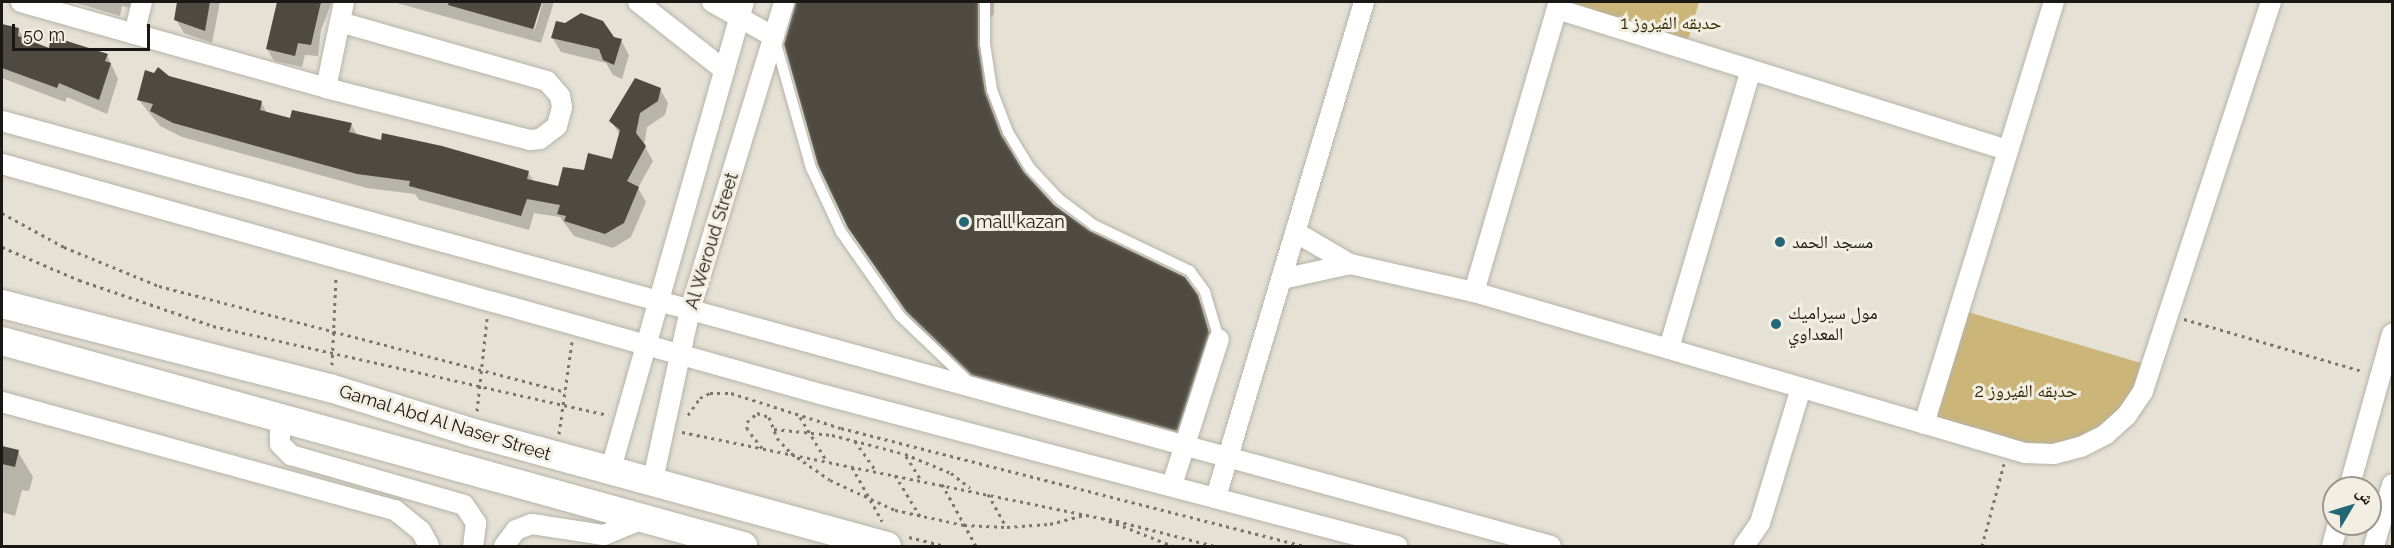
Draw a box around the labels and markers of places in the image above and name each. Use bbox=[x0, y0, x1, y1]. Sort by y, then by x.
place label: mall kazan bbox=[976, 211, 1065, 233]
marker: mall kazan bbox=[957, 215, 971, 229]
place label: مسجد الحمد bbox=[1792, 231, 1873, 253]
marker: مسجد الحمد bbox=[1773, 235, 1787, 249]
place label: مول سيراميك المعداوي bbox=[1788, 303, 1878, 346]
marker: مول سيراميك المعداوي bbox=[1769, 317, 1783, 331]

